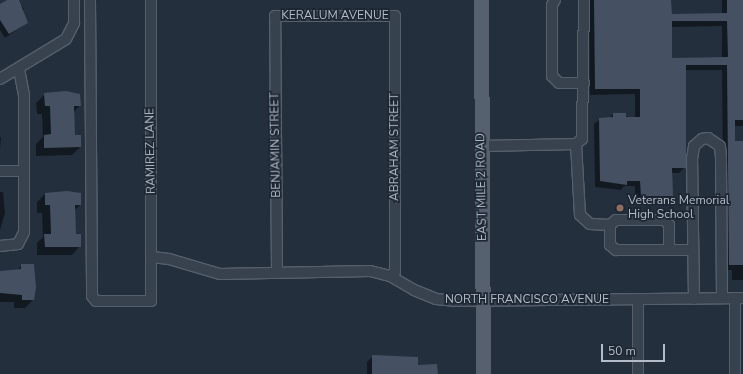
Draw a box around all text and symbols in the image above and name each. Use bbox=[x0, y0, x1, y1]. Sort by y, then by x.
street label: KERALUM AVENUE bbox=[281, 9, 389, 23]
street label: BENJAMIN STREET bbox=[268, 92, 284, 198]
street label: ABRAHAM STREET bbox=[388, 93, 402, 201]
street label: RAMIREZ LANE bbox=[143, 108, 159, 194]
street label: EAST MILE 2 ROAD bbox=[474, 133, 490, 241]
place label: Veterans Memorial High School bbox=[628, 194, 729, 222]
marker: Veterans Memorial High School bbox=[615, 203, 625, 213]
street label: NORTH FRANCISCO AVENUE bbox=[445, 293, 609, 307]
scale bar bbox=[603, 336, 667, 362]
text: 50 m bbox=[608, 343, 636, 359]

